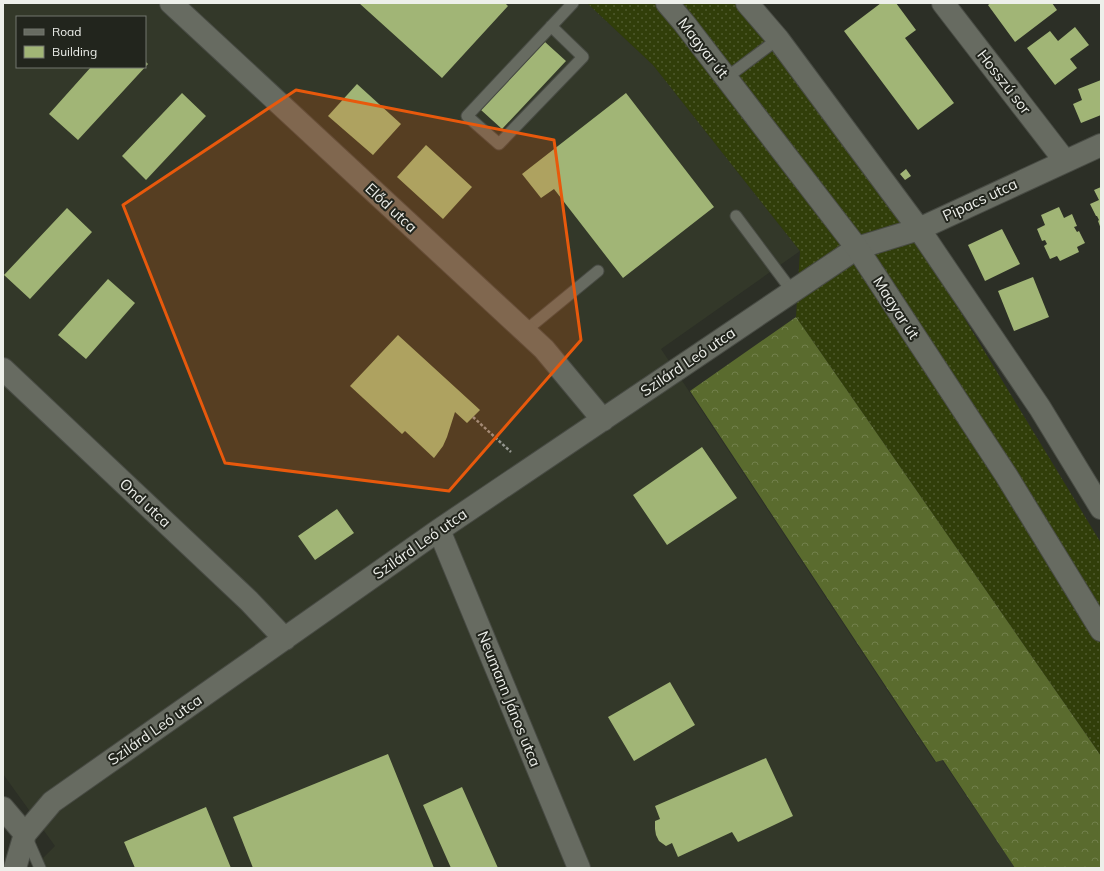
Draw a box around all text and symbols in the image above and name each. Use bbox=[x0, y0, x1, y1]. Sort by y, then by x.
street label: Magyar út bbox=[674, 14, 733, 82]
legend bbox=[16, 16, 146, 68]
text: Road bbox=[52, 24, 81, 39]
text: Building bbox=[52, 44, 97, 59]
street label: Hosszú sor bbox=[973, 46, 1036, 118]
street label: Pipacs utca bbox=[939, 174, 1020, 225]
street label: Előd utca bbox=[361, 179, 421, 236]
street label: Magyar út bbox=[869, 273, 924, 343]
street label: Szilárd Leó utca bbox=[637, 323, 739, 400]
street label: Ond utca bbox=[116, 474, 175, 531]
street label: Szilárd Leó utca bbox=[369, 504, 470, 583]
street label: Neumann János utca bbox=[474, 628, 545, 769]
street label: Szilárd Leó utca bbox=[104, 690, 205, 769]

